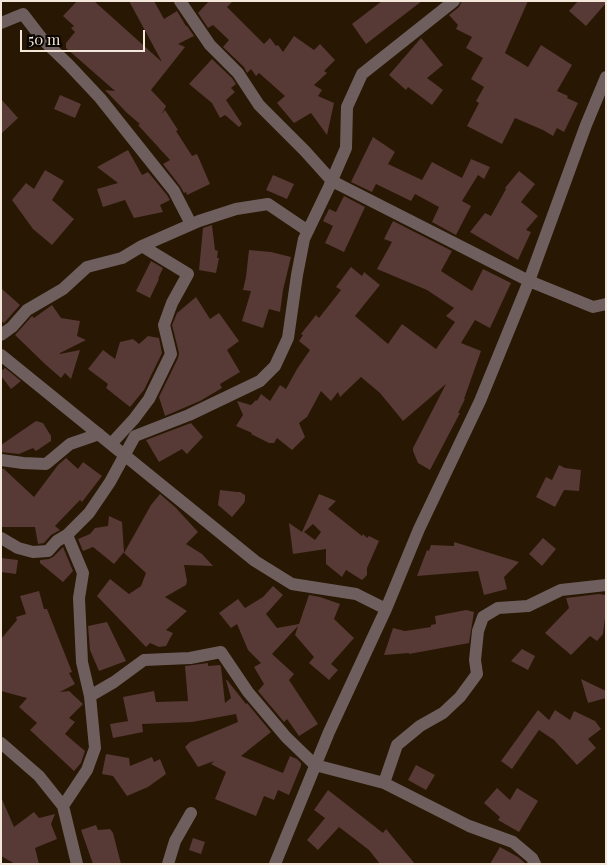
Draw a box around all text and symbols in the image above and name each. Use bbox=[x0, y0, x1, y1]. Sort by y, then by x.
scale bar bbox=[22, 20, 148, 52]
text: 50 m bbox=[28, 29, 60, 49]

